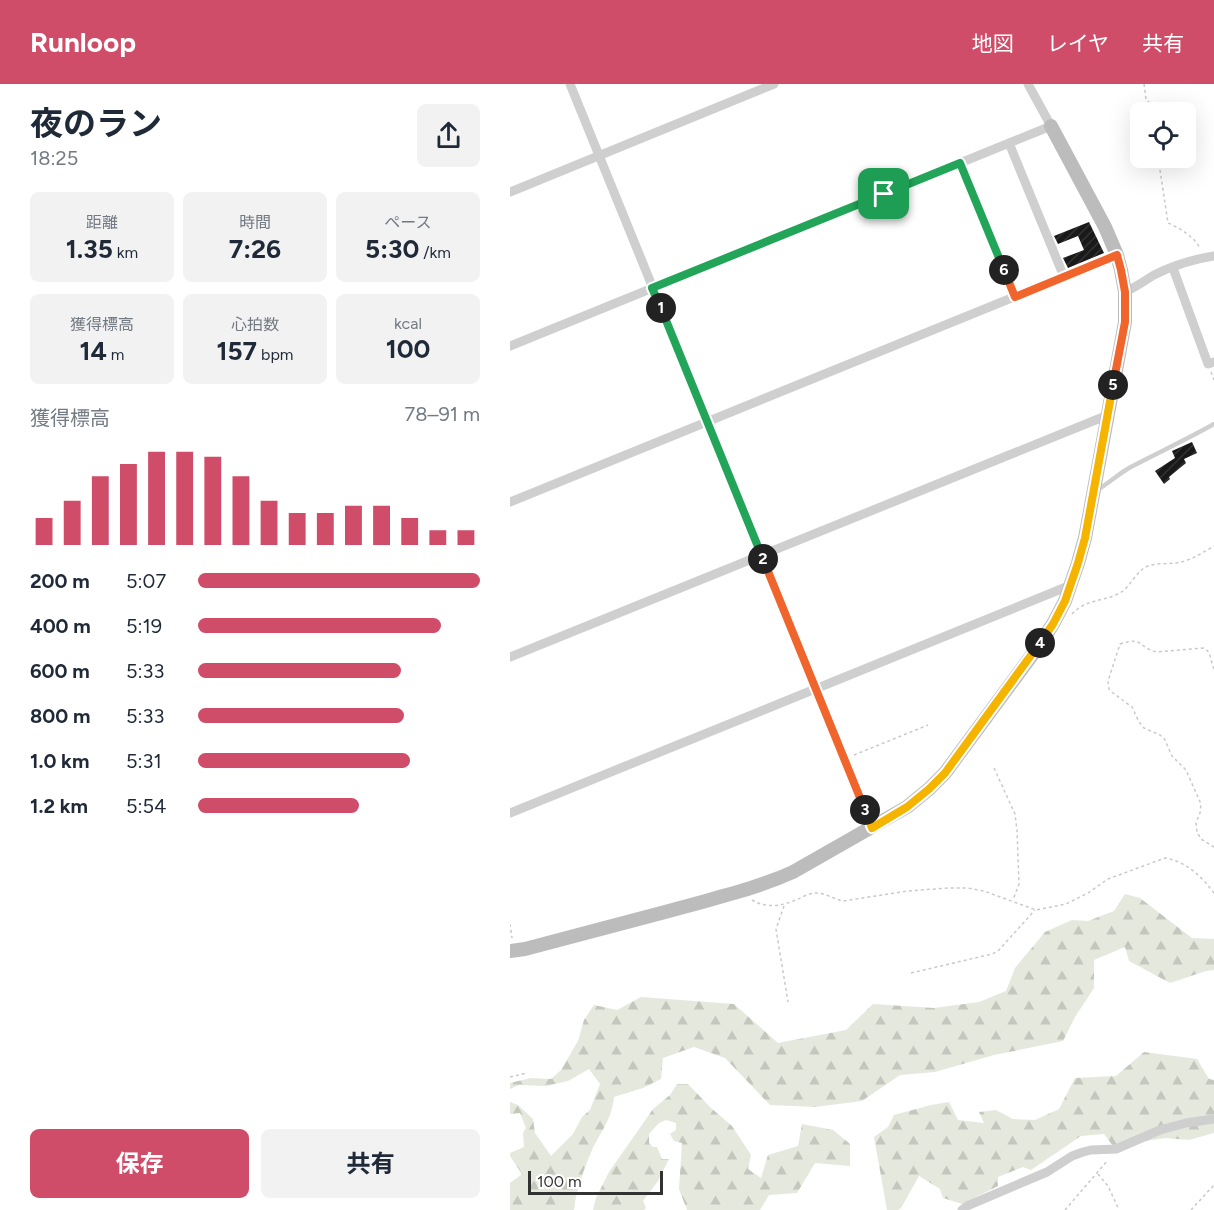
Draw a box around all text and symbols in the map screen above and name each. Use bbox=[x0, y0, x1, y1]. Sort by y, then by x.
text: Runloop bbox=[30, 25, 136, 59]
text: 地図 bbox=[972, 31, 1014, 56]
text: レイヤ bbox=[1047, 31, 1109, 56]
text: 共有 bbox=[1142, 31, 1184, 56]
map controls bbox=[1130, 102, 1196, 168]
button: locate bbox=[1130, 102, 1196, 168]
text: 夜のラン bbox=[30, 104, 162, 143]
button: share bbox=[417, 104, 480, 167]
text: 18:25 bbox=[30, 146, 78, 170]
pin bbox=[858, 168, 909, 219]
icon: arrive bbox=[867, 177, 900, 210]
text: 距離 bbox=[86, 213, 118, 232]
text: 時間 bbox=[239, 213, 271, 232]
text: ペース bbox=[384, 213, 432, 232]
text: 1.35 bbox=[66, 233, 113, 265]
text: 7:26 bbox=[229, 233, 281, 265]
text: 5:30 bbox=[365, 233, 419, 265]
text: km bbox=[113, 243, 138, 262]
text: /km bbox=[419, 243, 451, 262]
pin: 6 bbox=[989, 255, 1019, 285]
text: 6 bbox=[999, 260, 1009, 279]
pin: 1 bbox=[646, 293, 676, 323]
text: 1 bbox=[658, 298, 664, 317]
text: kcal bbox=[394, 314, 422, 333]
text: 獲得標高 bbox=[70, 315, 134, 334]
text: 心拍数 bbox=[231, 315, 279, 334]
text: 100 bbox=[386, 333, 430, 365]
text: 14 bbox=[79, 335, 107, 367]
text: 157 bbox=[217, 335, 257, 367]
text: m bbox=[107, 345, 125, 364]
text: bpm bbox=[257, 345, 293, 364]
pin: 5 bbox=[1098, 370, 1128, 400]
text: 5 bbox=[1108, 375, 1118, 394]
text: 78–91 m bbox=[404, 402, 480, 426]
text: 獲得標高 bbox=[30, 406, 110, 430]
pin: 2 bbox=[748, 544, 778, 574]
text: 2 bbox=[758, 549, 768, 568]
text: 200 m bbox=[30, 569, 90, 593]
text: 5:07 bbox=[126, 569, 166, 593]
text: 400 m bbox=[30, 614, 91, 638]
text: 5:19 bbox=[126, 614, 162, 638]
pin: 4 bbox=[1025, 628, 1055, 658]
text: 4 bbox=[1035, 633, 1045, 652]
text: 600 m bbox=[30, 659, 90, 683]
text: 5:33 bbox=[126, 659, 164, 683]
text: 800 m bbox=[30, 704, 90, 728]
text: 5:33 bbox=[126, 704, 164, 728]
text: 1.0 km bbox=[30, 749, 89, 773]
text: 5:31 bbox=[126, 749, 162, 773]
text: 1.2 km bbox=[30, 794, 88, 818]
text: 5:54 bbox=[126, 794, 166, 818]
pin: 3 bbox=[850, 795, 880, 825]
text: 3 bbox=[861, 800, 869, 819]
button: 保存 bbox=[30, 1129, 249, 1198]
button: 共有 bbox=[261, 1129, 480, 1198]
scale bar bbox=[528, 1168, 663, 1196]
text: 100 m bbox=[537, 1172, 582, 1191]

